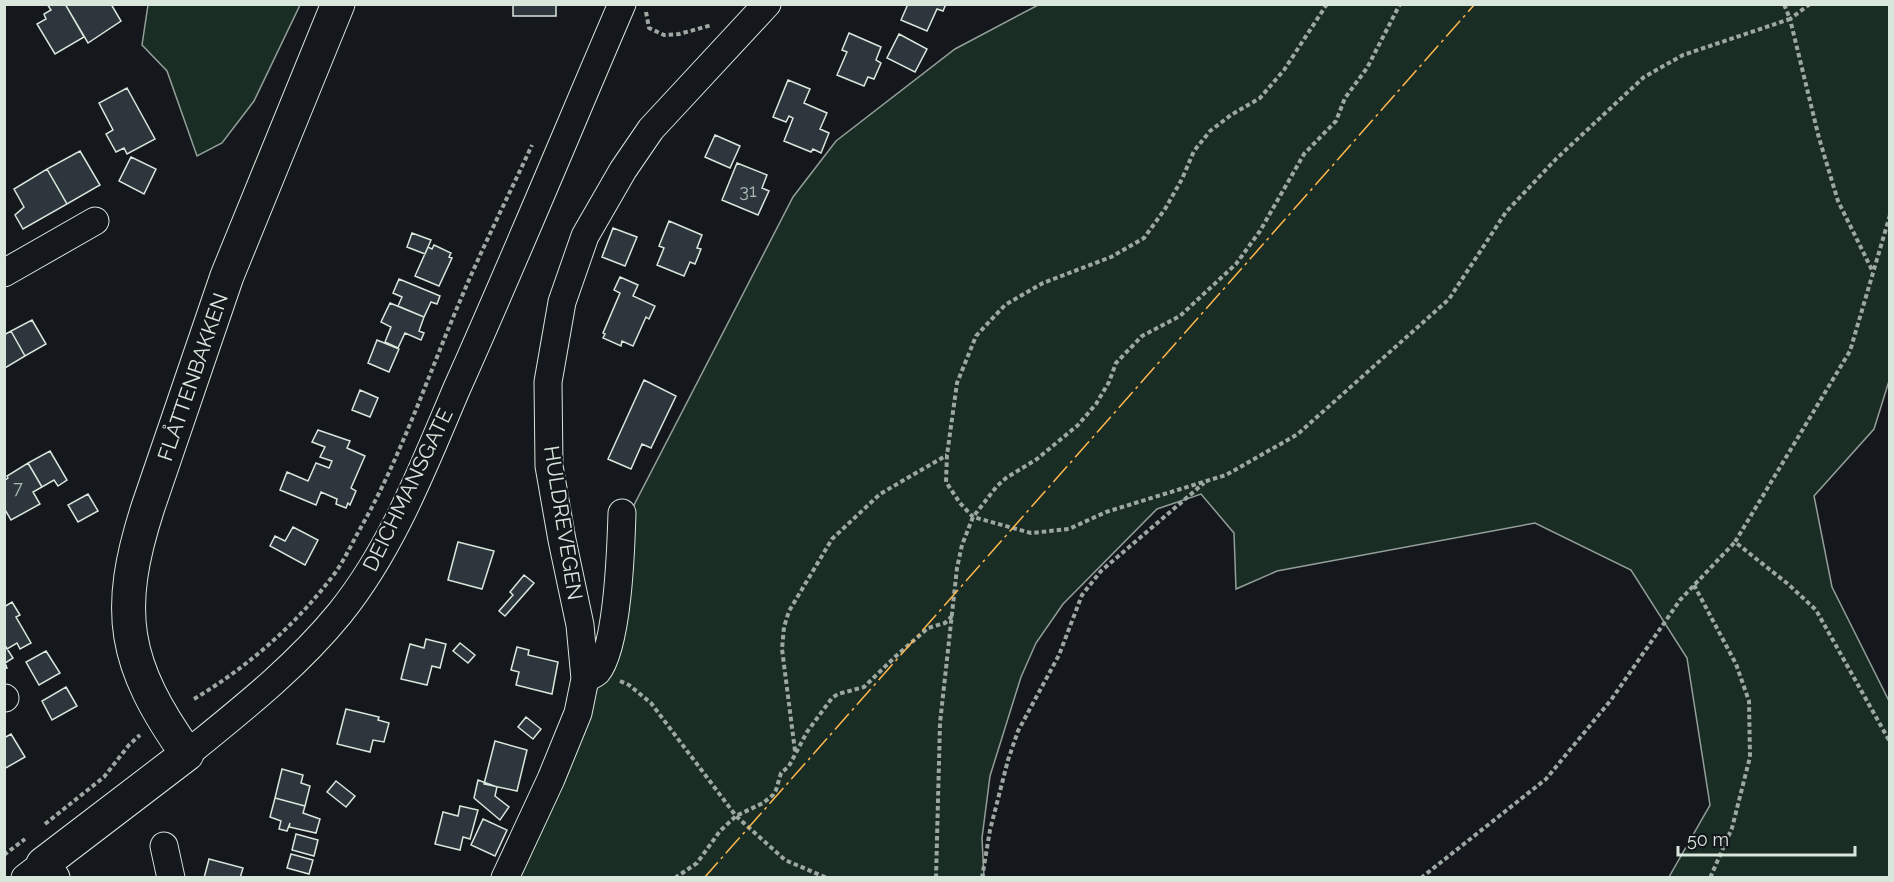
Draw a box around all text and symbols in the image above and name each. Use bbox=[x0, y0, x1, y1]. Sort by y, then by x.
house number: 31 bbox=[739, 180, 757, 201]
street label: FLÅTTENBAKKEN bbox=[152, 290, 233, 464]
street label: DEICHMANSGATE bbox=[357, 404, 458, 575]
street label: HULDREVEGEN bbox=[539, 444, 588, 602]
house number: 7 bbox=[13, 477, 23, 498]
scale bar bbox=[1678, 819, 1855, 857]
text: 50 m bbox=[1687, 829, 1729, 850]

